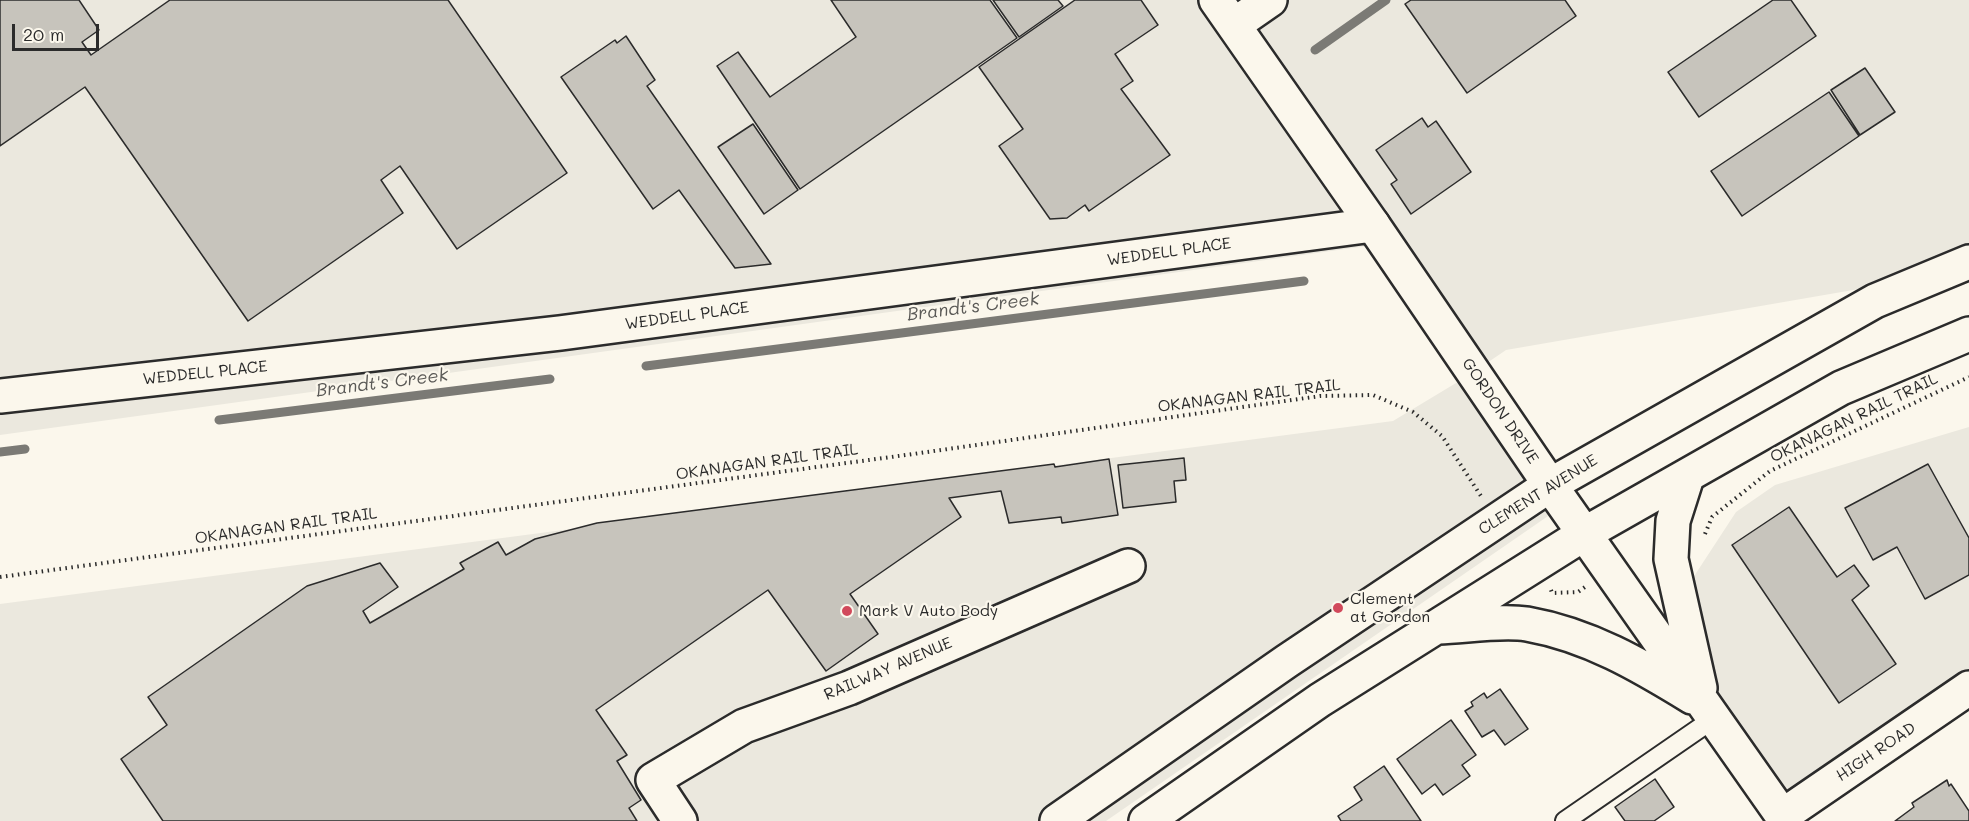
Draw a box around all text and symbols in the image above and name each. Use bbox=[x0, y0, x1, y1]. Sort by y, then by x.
scale bar bbox=[15, 12, 102, 50]
text: 20 m bbox=[23, 22, 64, 46]
street label: WEDDELL PLACE bbox=[1106, 234, 1232, 270]
water label: Brandt's Creek bbox=[906, 288, 1040, 326]
street label: WEDDELL PLACE bbox=[624, 298, 750, 334]
street label: GORDON DRIVE bbox=[1458, 355, 1542, 467]
street label: WEDDELL PLACE bbox=[142, 357, 268, 389]
water label: Brandt's Creek bbox=[315, 364, 449, 402]
street label: OKANAGAN RAIL TRAIL bbox=[1767, 369, 1941, 467]
street label: OKANAGAN RAIL TRAIL bbox=[1157, 375, 1341, 417]
street label: OKANAGAN RAIL TRAIL bbox=[675, 440, 859, 484]
street label: CLEMENT AVENUE bbox=[1475, 451, 1601, 539]
street label: OKANAGAN RAIL TRAIL bbox=[194, 504, 378, 548]
place label: Clement at Gordon bbox=[1350, 589, 1430, 627]
place label: Mark V Auto Body bbox=[859, 601, 998, 621]
marker: Clement at Gordon bbox=[1331, 601, 1345, 615]
marker: Mark V Auto Body bbox=[840, 604, 854, 618]
street label: RAILWAY AVENUE bbox=[821, 633, 955, 705]
street label: HIGH ROAD bbox=[1833, 718, 1919, 786]

